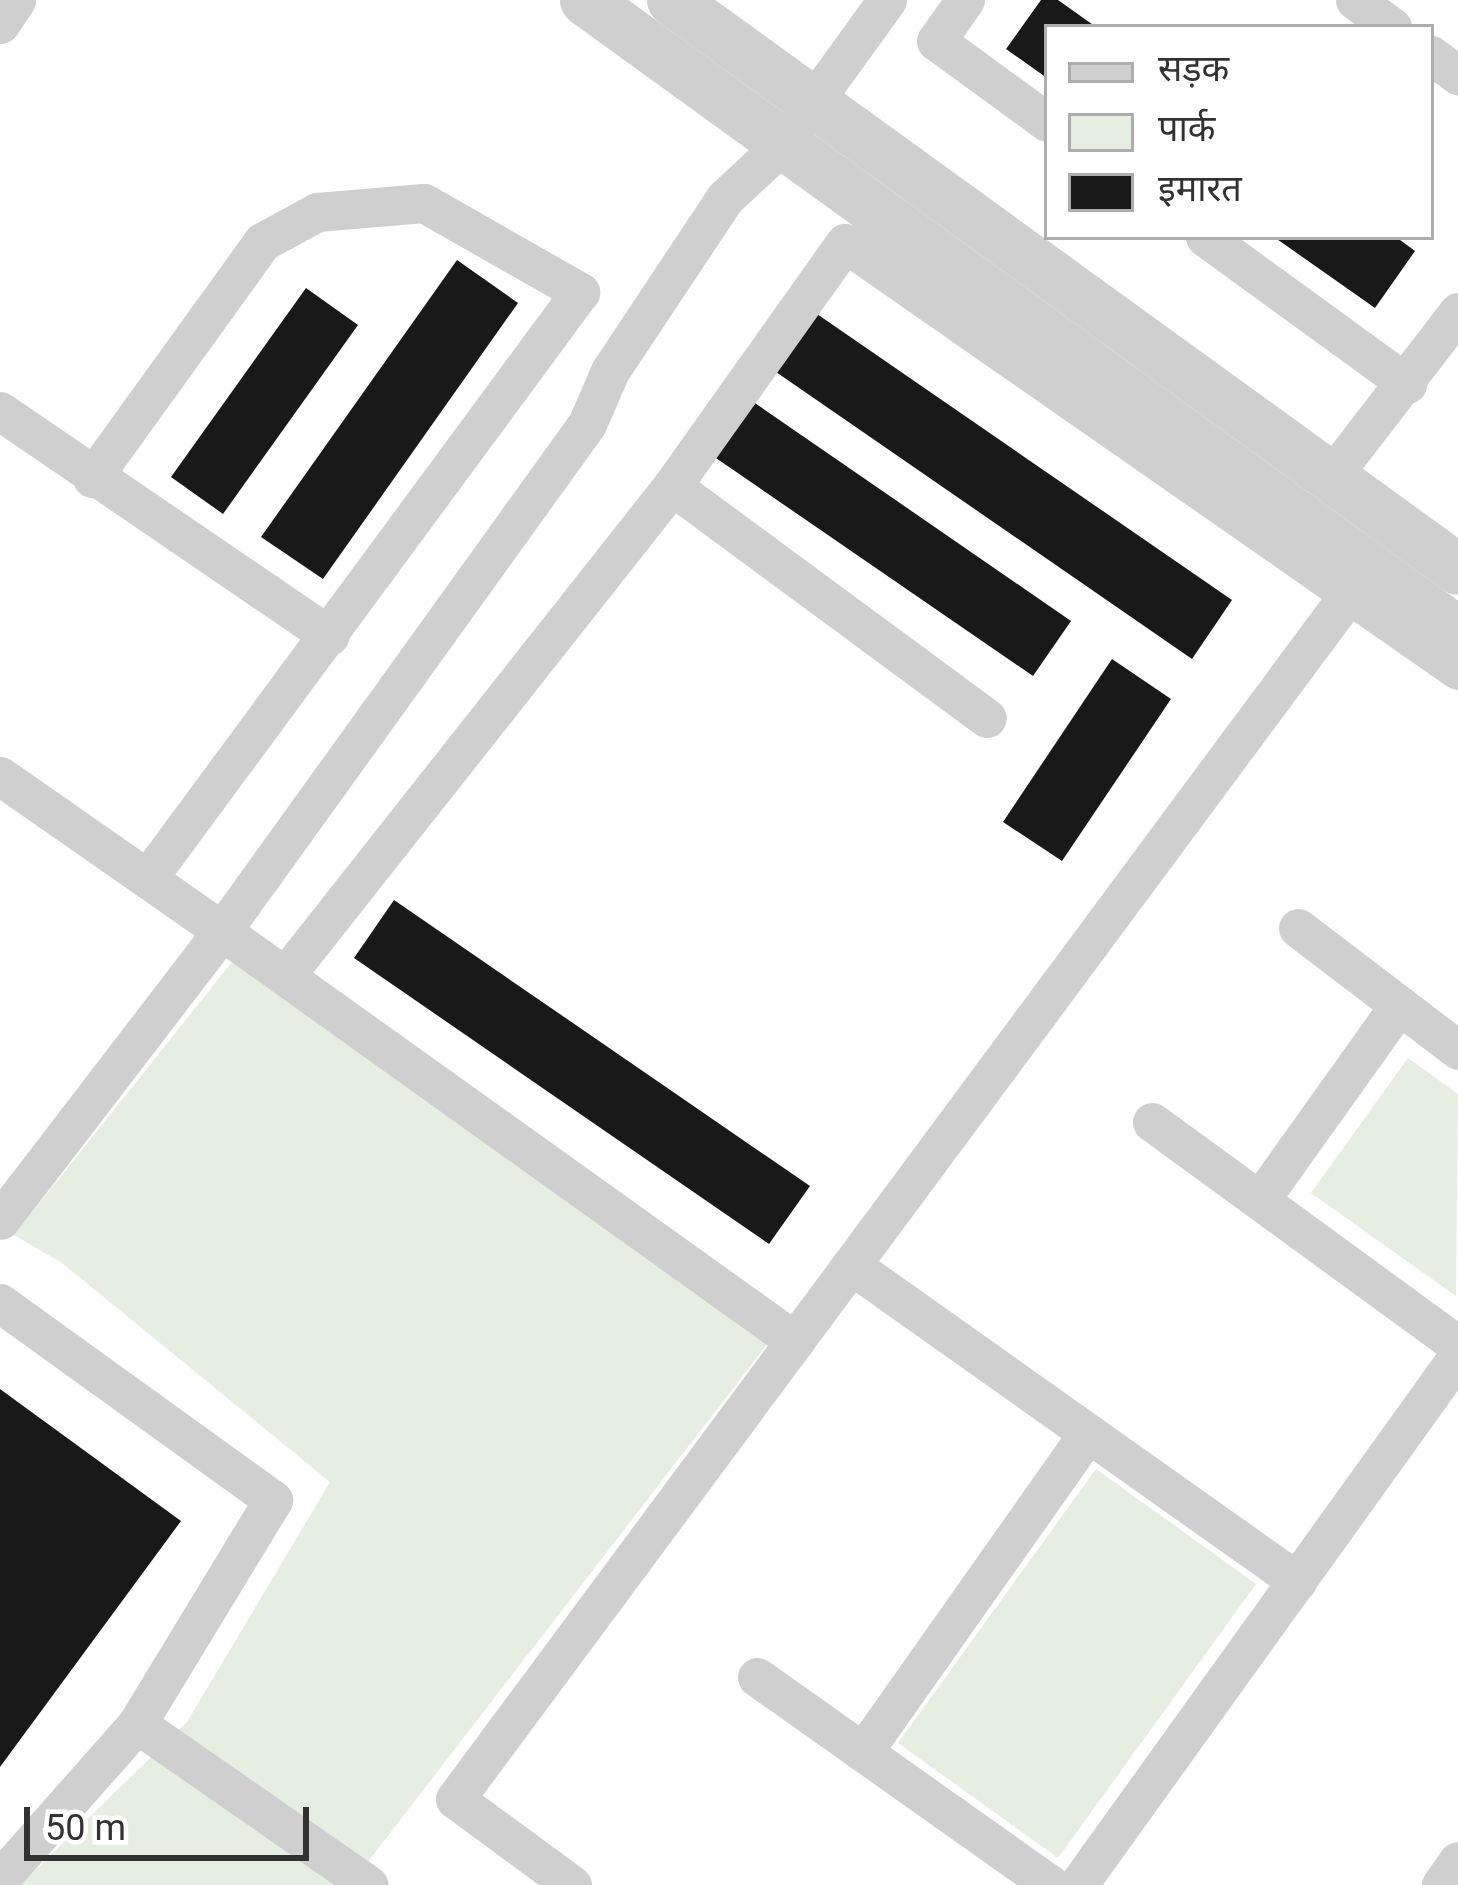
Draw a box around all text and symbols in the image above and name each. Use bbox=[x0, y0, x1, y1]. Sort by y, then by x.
legend bbox=[1044, 24, 1434, 240]
text: सड़क bbox=[1158, 48, 1229, 90]
text: पार्क bbox=[1158, 108, 1215, 150]
text: इमारत bbox=[1158, 168, 1242, 210]
scale bar bbox=[30, 1783, 315, 1857]
text: 50 m bbox=[45, 1807, 126, 1849]

